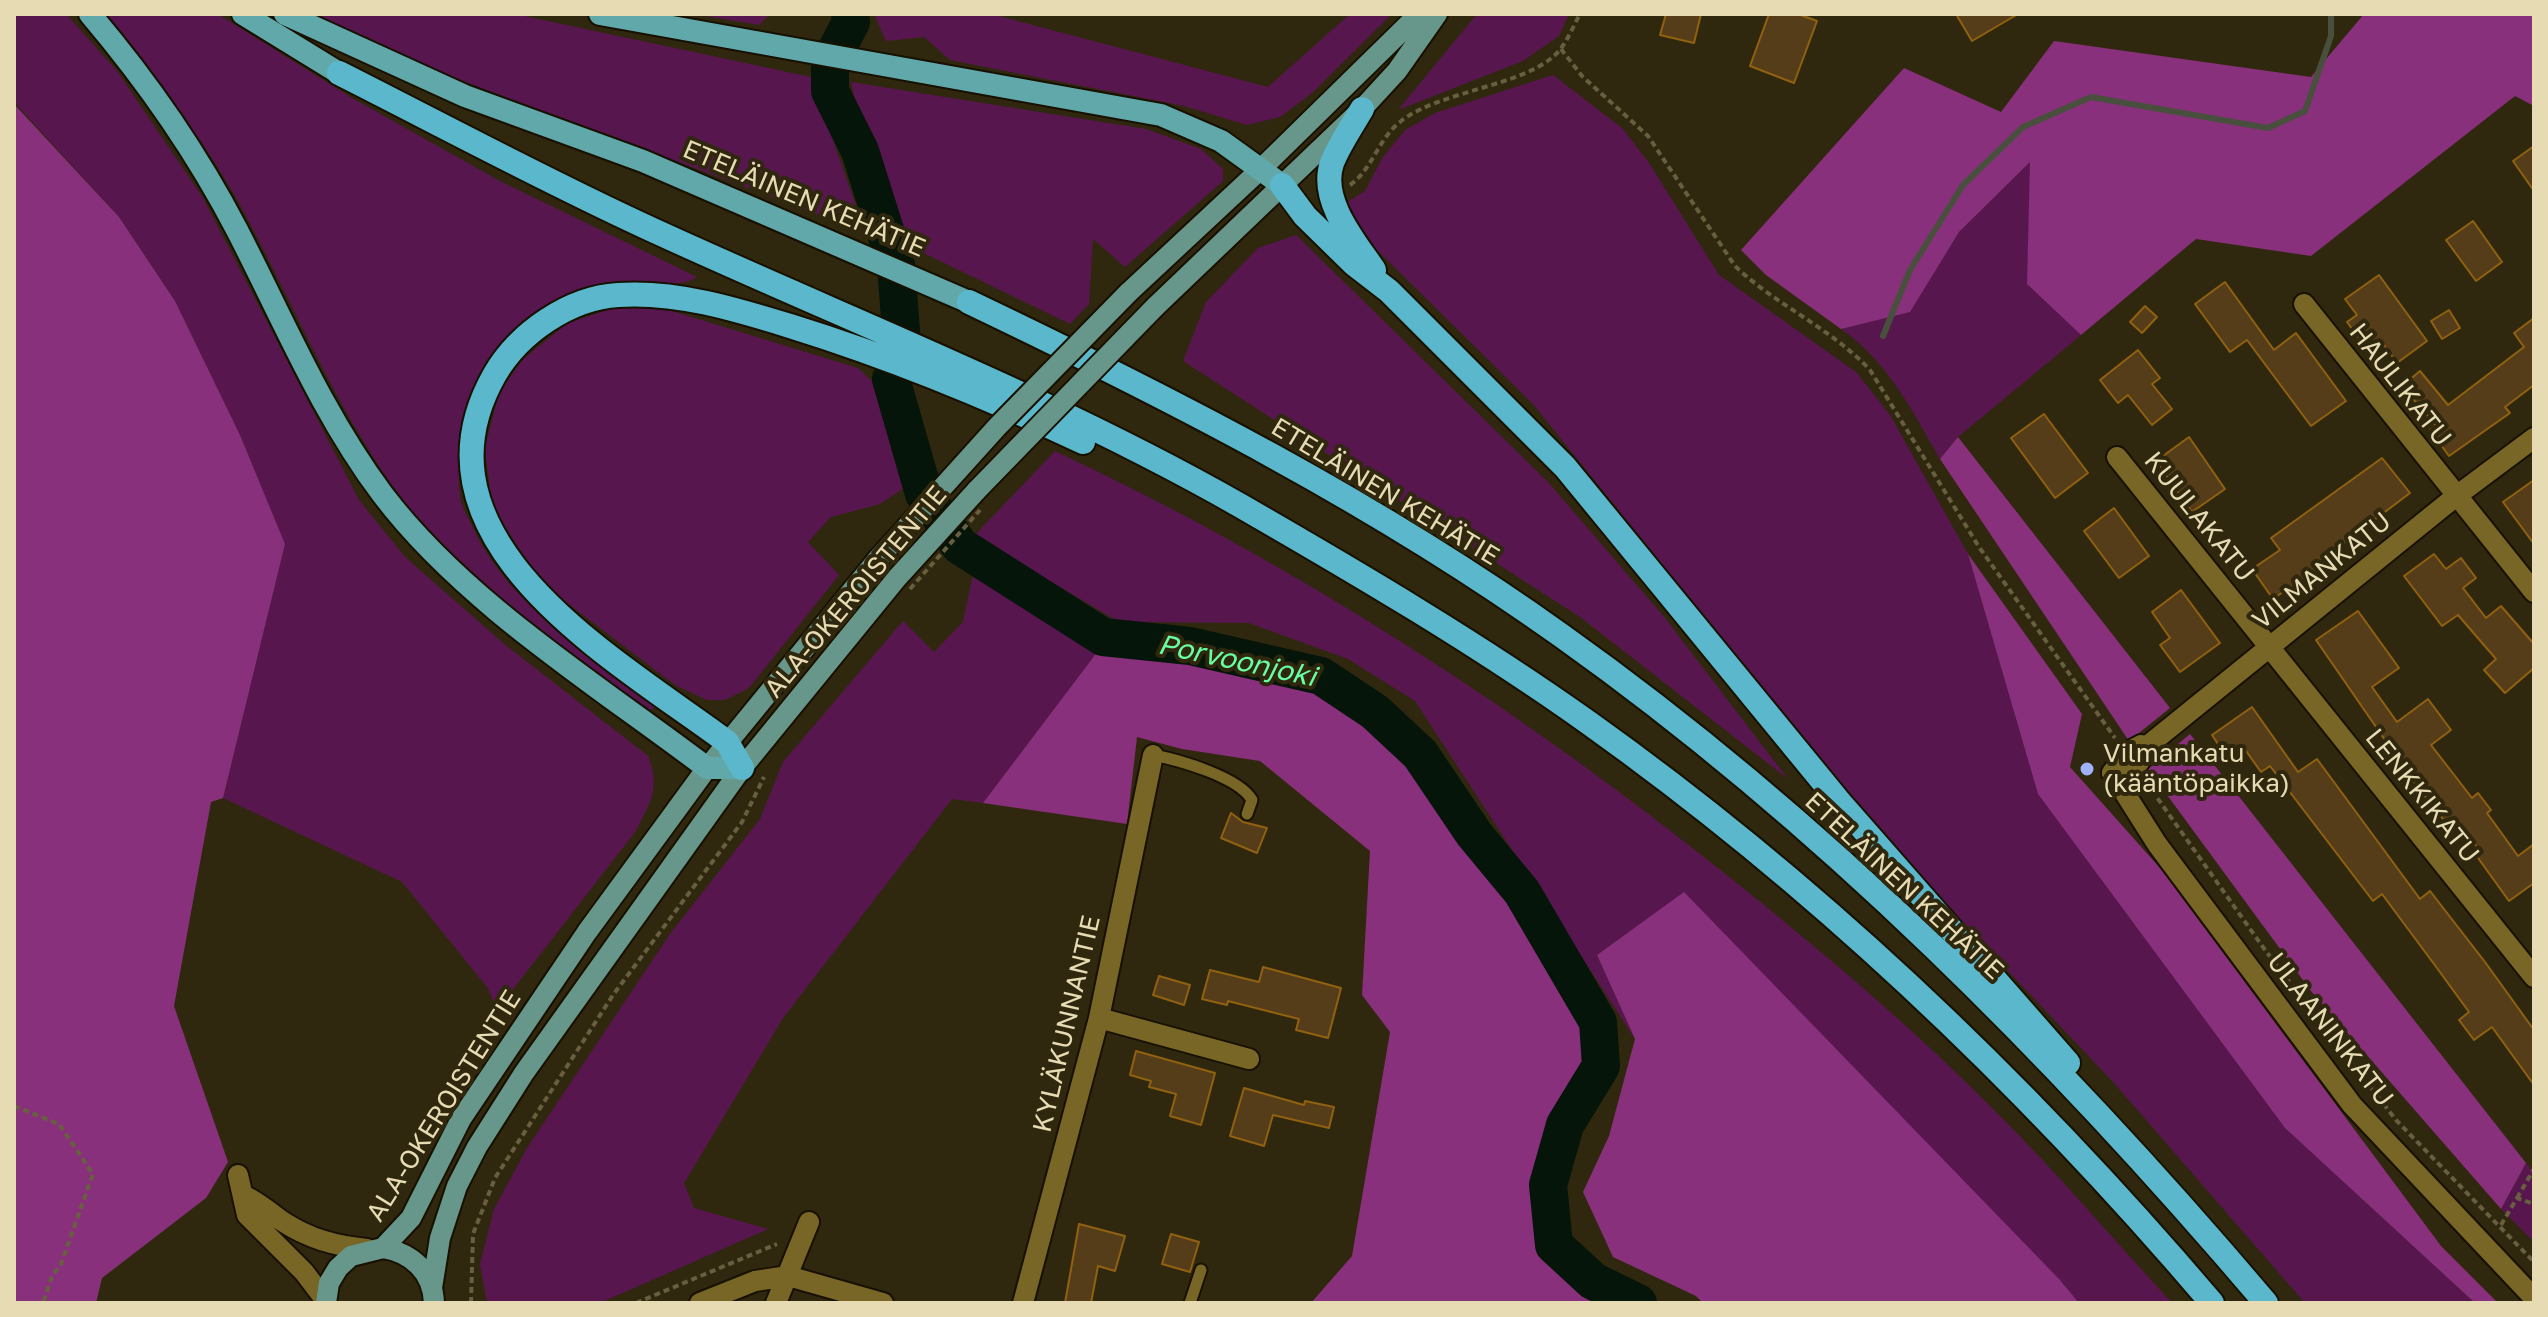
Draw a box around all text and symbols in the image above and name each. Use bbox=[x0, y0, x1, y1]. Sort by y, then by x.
street label: ETELÄINEN KEHÄTIE bbox=[678, 134, 930, 264]
street label: HAULIKATU bbox=[2342, 317, 2458, 453]
street label: ETELÄINEN KEHÄTIE bbox=[1265, 412, 1505, 572]
street label: KUULAKATU bbox=[2137, 446, 2261, 588]
street label: ALA-OKEROISTENTIE bbox=[758, 480, 954, 704]
street label: VILMANKATU bbox=[2247, 506, 2397, 636]
water label: Porvoonjoki bbox=[1155, 628, 1319, 694]
street label: LENKKIKATU bbox=[2358, 723, 2486, 869]
place label: Vilmankatu (kääntöpaikka) bbox=[2103, 738, 2290, 800]
marker: Vilmankatu (kääntöpaikka) bbox=[2078, 760, 2096, 778]
street label: ETELÄINEN KEHÄTIE bbox=[1798, 786, 2010, 986]
street label: KYLÄKUNNANTIE bbox=[1027, 913, 1107, 1135]
street label: ULAANINKATU bbox=[2260, 947, 2400, 1113]
street label: ALA-OKEROISTENTIE bbox=[360, 985, 528, 1227]

